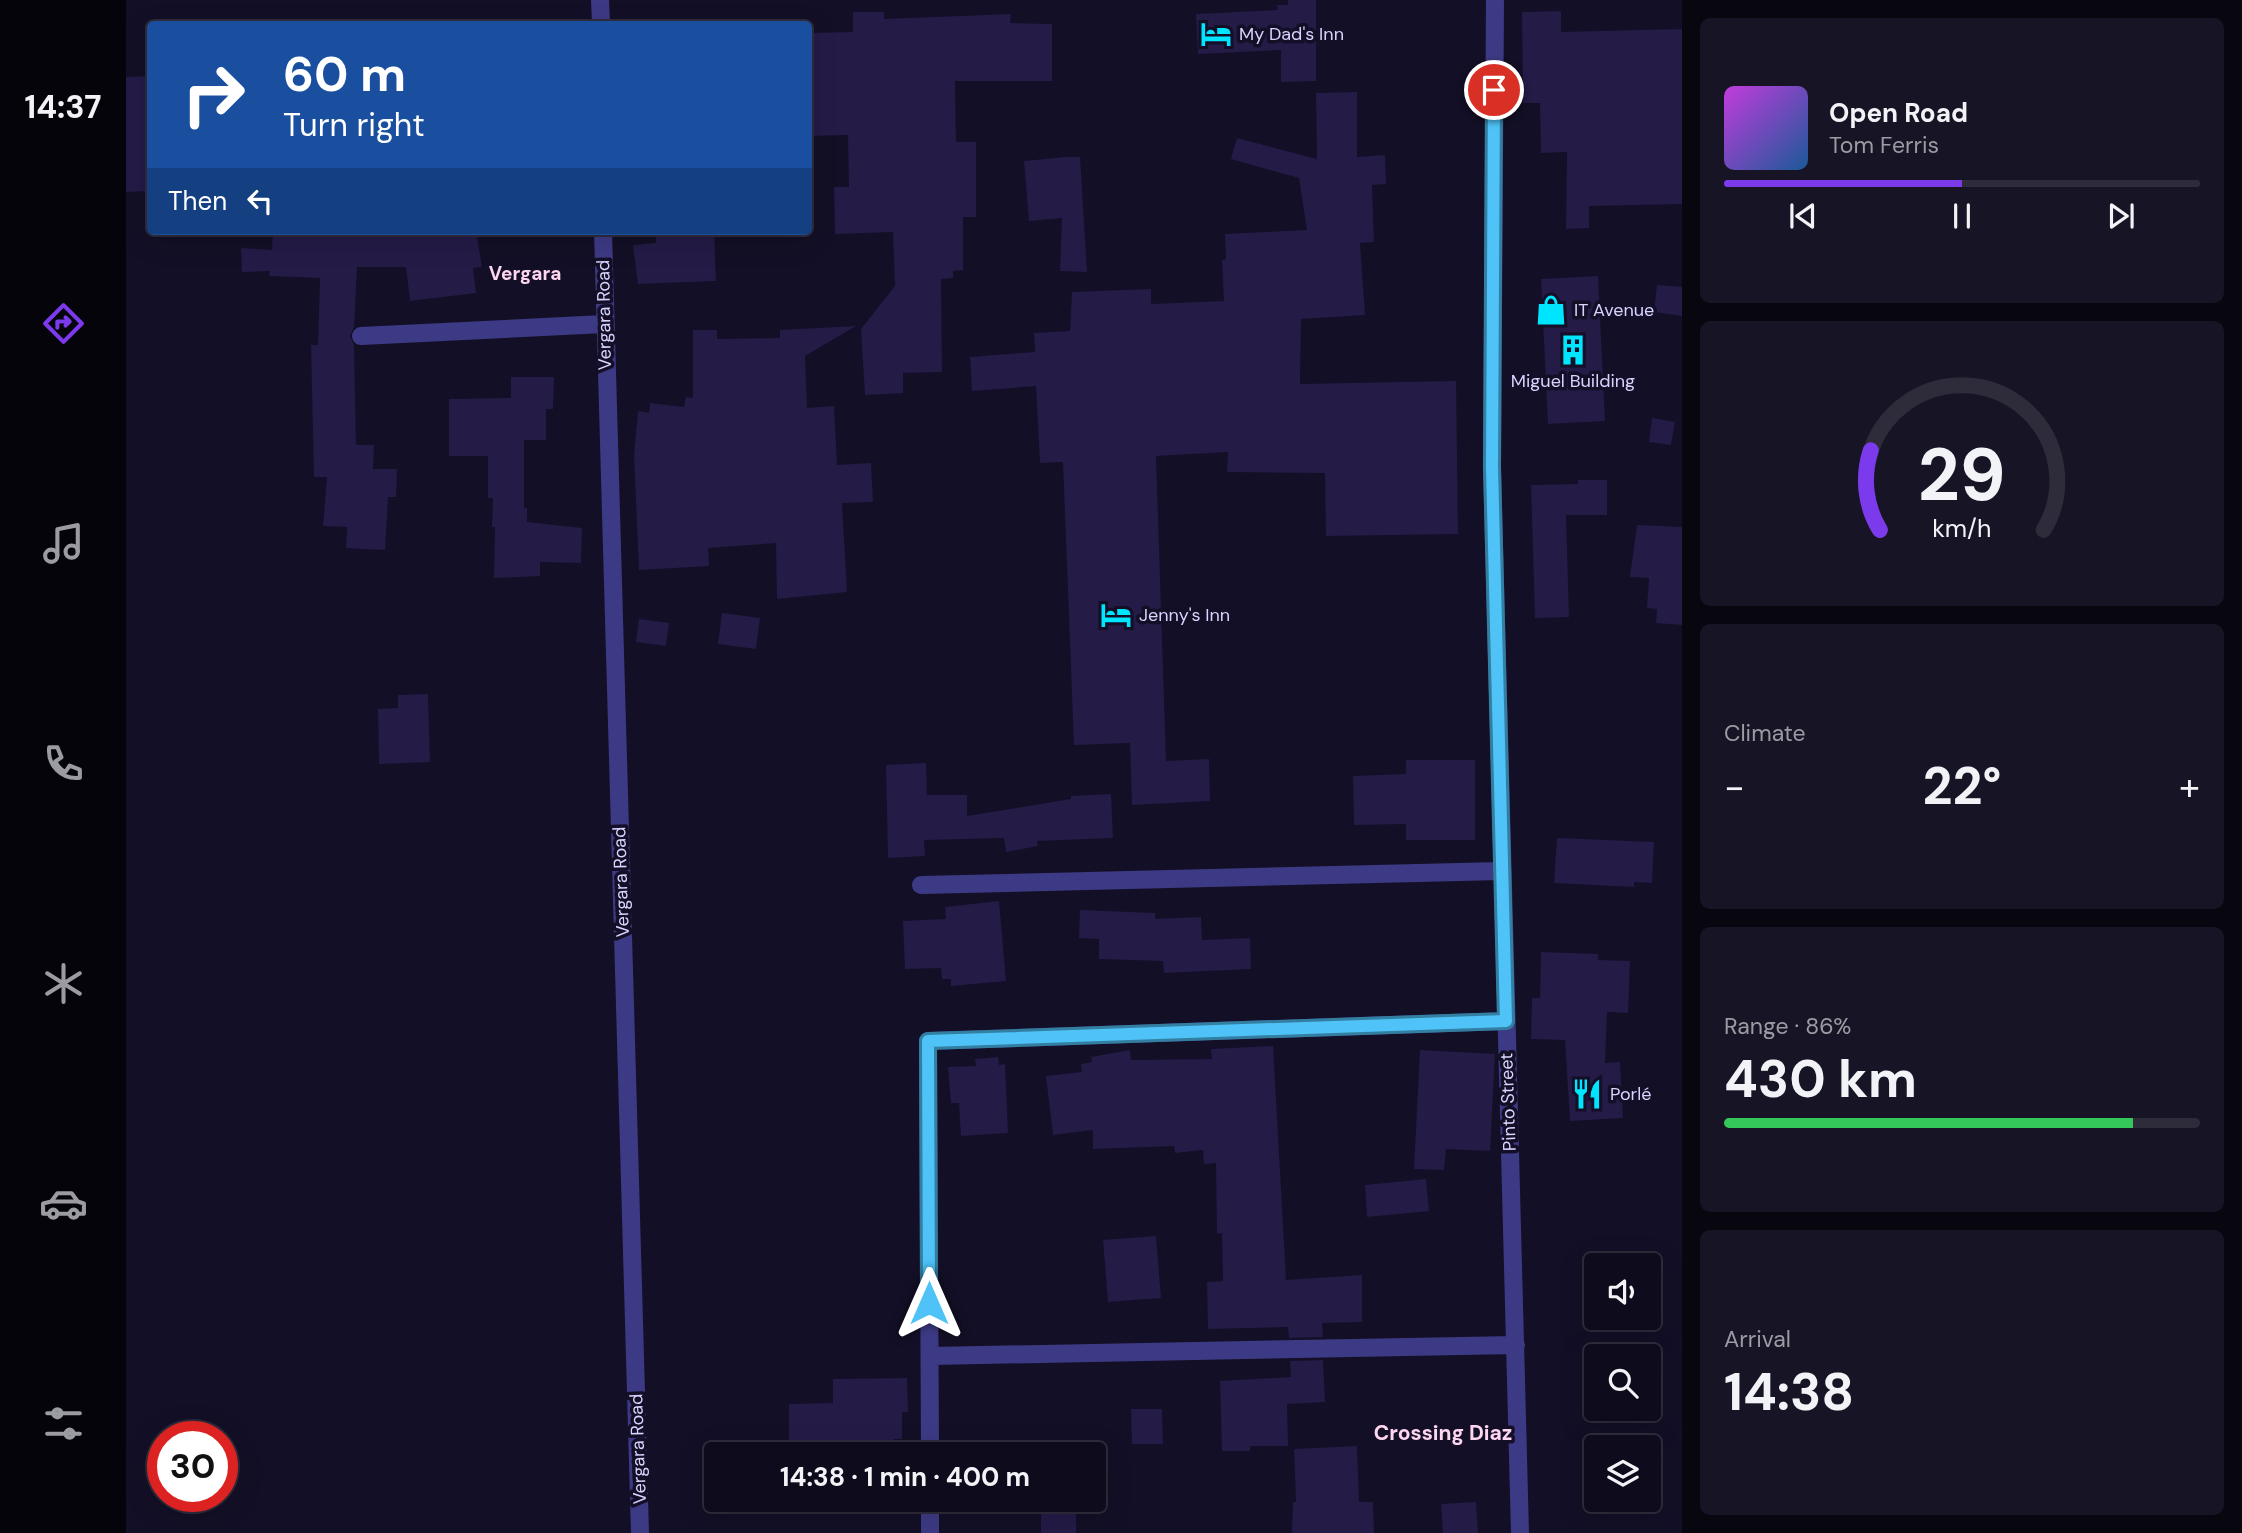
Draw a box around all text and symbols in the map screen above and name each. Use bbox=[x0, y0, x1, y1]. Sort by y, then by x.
hotel icon: My Dad's Inn bbox=[1199, 17, 1233, 51]
place label: My Dad's Inn bbox=[1239, 22, 1344, 46]
text: 60 m bbox=[283, 42, 406, 106]
icon: right bbox=[168, 49, 259, 140]
pin bbox=[1464, 60, 1524, 120]
icon: arrive bbox=[1475, 71, 1513, 109]
text: 14:37 bbox=[25, 86, 101, 128]
text: Open Road bbox=[1829, 96, 1968, 130]
text: Turn right bbox=[283, 104, 425, 146]
text: Tom Ferris bbox=[1829, 130, 1939, 160]
icon: left bbox=[241, 182, 279, 220]
text: Then bbox=[168, 184, 227, 218]
icon: previous bbox=[1784, 197, 1822, 235]
icon: pause bbox=[1943, 197, 1981, 235]
icon: next bbox=[2102, 197, 2140, 235]
street label: Vergara Road bbox=[591, 260, 617, 370]
district label: Vergara bbox=[489, 261, 561, 286]
shop icon: IT Avenue bbox=[1534, 293, 1568, 327]
place label: IT Avenue bbox=[1574, 298, 1654, 322]
icon: directions bbox=[39, 299, 88, 348]
building icon: Miguel Building bbox=[1556, 333, 1590, 367]
place label: Miguel Building bbox=[1511, 369, 1635, 393]
text: 29 bbox=[1918, 428, 2006, 523]
text: km/h bbox=[1932, 511, 1992, 544]
icon: music bbox=[39, 519, 88, 568]
hotel icon: Jenny's Inn bbox=[1099, 598, 1133, 632]
place label: Jenny's Inn bbox=[1139, 603, 1230, 627]
text: Climate bbox=[1724, 718, 1806, 748]
icon: phone bbox=[39, 739, 88, 788]
text: 22° bbox=[1923, 752, 2001, 820]
text: − bbox=[1724, 762, 1745, 812]
text: + bbox=[2179, 762, 2200, 812]
street label: Vergara Road bbox=[607, 826, 635, 938]
icon: climate bbox=[39, 959, 88, 1008]
text: Range · 86% bbox=[1724, 1011, 1851, 1041]
text: 430 km bbox=[1724, 1045, 1917, 1113]
street label: Pinto Street bbox=[1494, 1052, 1522, 1152]
restaurant icon: Porlé bbox=[1570, 1077, 1604, 1111]
place label: Porlé bbox=[1610, 1082, 1652, 1106]
icon: car bbox=[39, 1179, 88, 1228]
map controls bbox=[1584, 1253, 1661, 1512]
button: sound bbox=[1584, 1253, 1661, 1330]
position arrow bbox=[892, 1266, 966, 1340]
text: Arrival bbox=[1724, 1324, 1791, 1354]
button: search bbox=[1584, 1344, 1661, 1421]
text: 14:38 bbox=[1724, 1358, 1854, 1426]
street label: Vergara Road bbox=[624, 1393, 652, 1505]
icon: filters bbox=[39, 1399, 88, 1448]
district label: Crossing Diaz bbox=[1374, 1419, 1512, 1447]
speed limit sign: 30 bbox=[147, 1421, 238, 1512]
button: layers bbox=[1584, 1435, 1661, 1512]
text: 14:38 · 1 min · 400 m bbox=[780, 1460, 1030, 1494]

